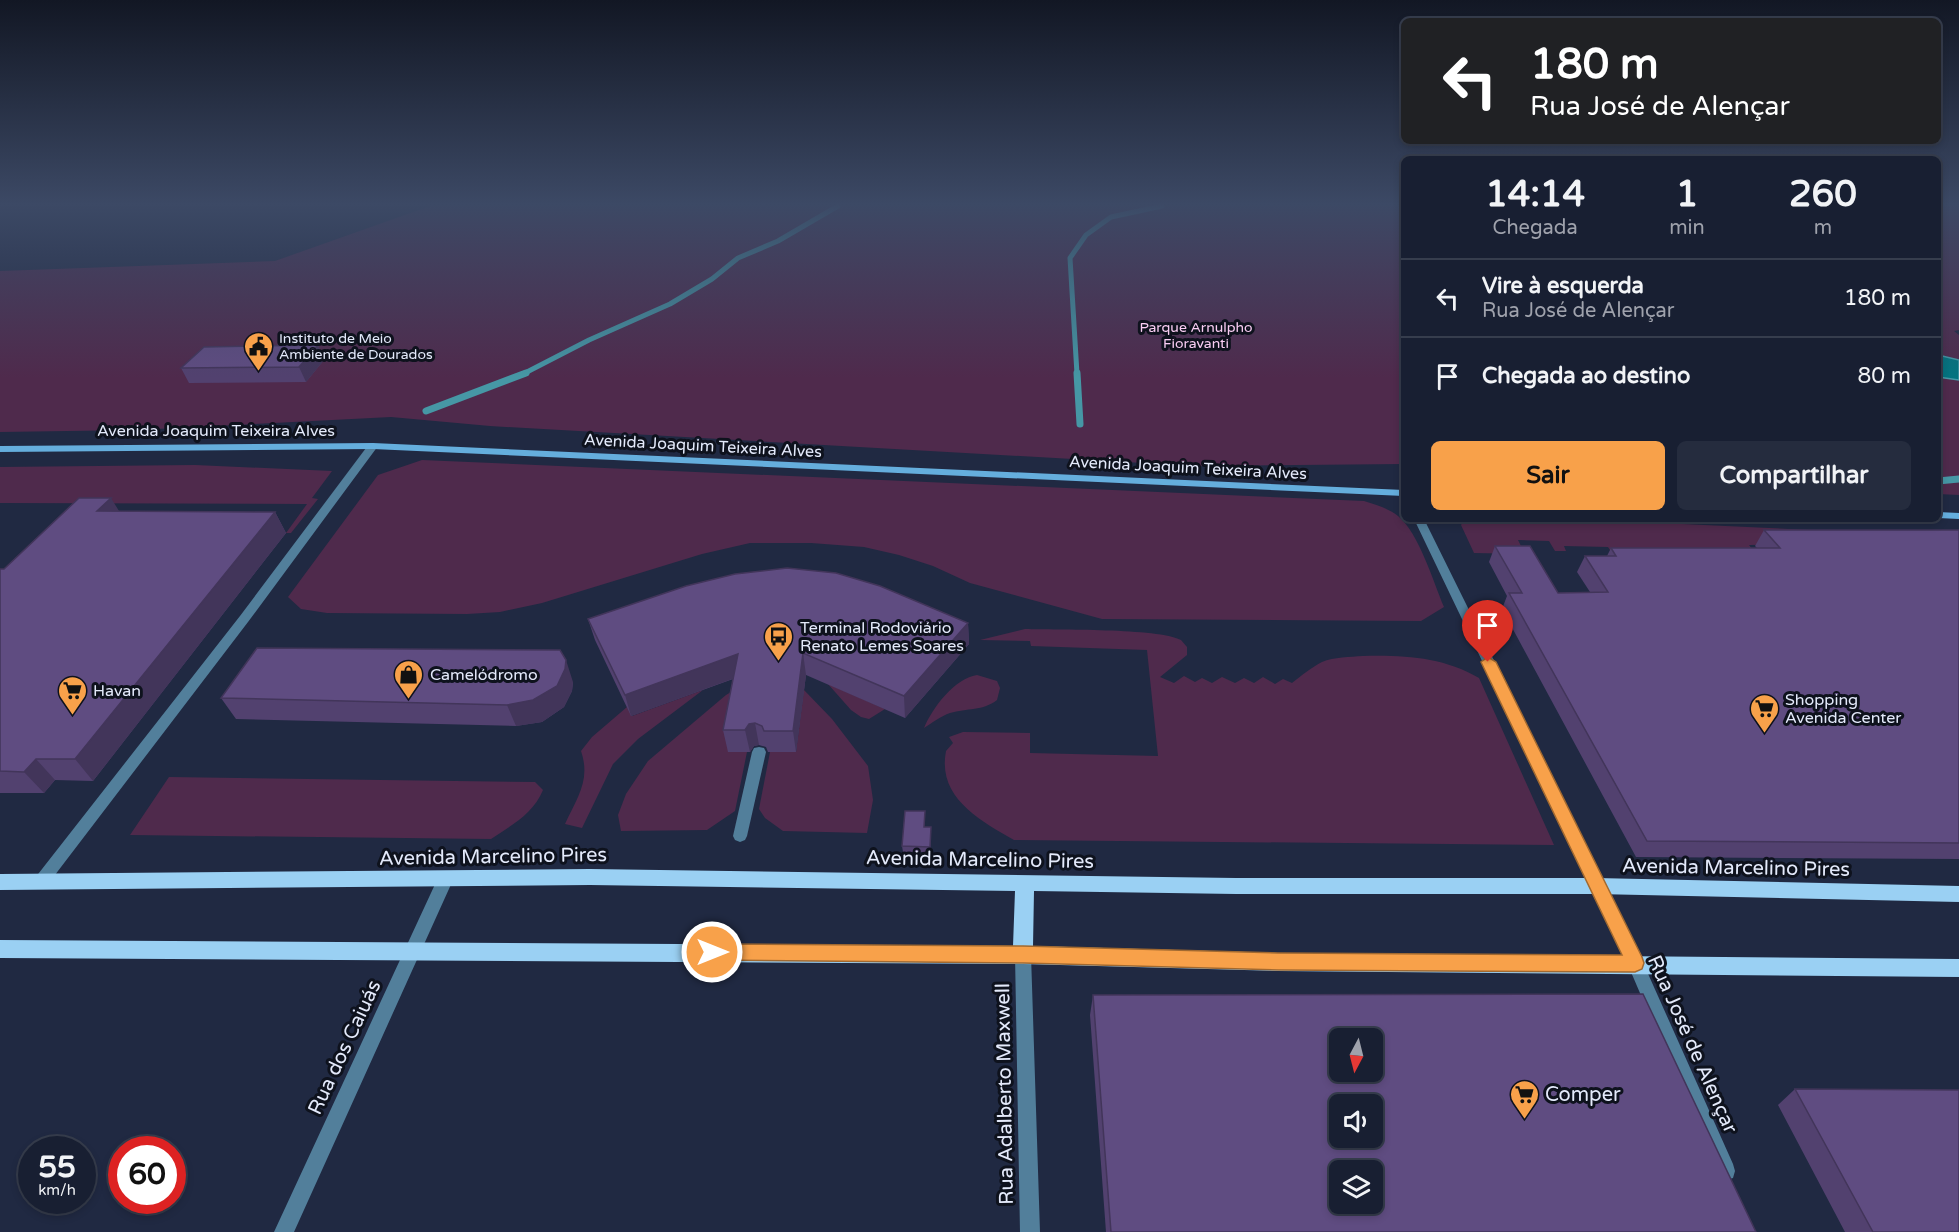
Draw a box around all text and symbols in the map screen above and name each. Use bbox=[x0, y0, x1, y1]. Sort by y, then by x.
text: 180 m bbox=[1530, 39, 1659, 90]
icon: left bbox=[1431, 42, 1509, 120]
text: Rua José de Alençar bbox=[1530, 90, 1790, 123]
text: 14:14 bbox=[1485, 173, 1585, 216]
text: 1 bbox=[1676, 173, 1698, 216]
text: 260 bbox=[1789, 173, 1857, 216]
text: Chegada bbox=[1493, 216, 1578, 240]
text: min bbox=[1669, 216, 1705, 240]
text: m bbox=[1814, 216, 1832, 240]
text: Vire à esquerda bbox=[1482, 273, 1644, 299]
icon: left bbox=[1431, 282, 1464, 315]
text: 180 m bbox=[1844, 285, 1911, 311]
text: Rua José de Alençar bbox=[1482, 299, 1674, 323]
park label: Parque Arnulpho Fioravanti bbox=[1139, 319, 1253, 352]
public building icon: Instituto de Meio Ambiente de Dourados bbox=[242, 330, 274, 372]
place label: Instituto de Meio Ambiente de Dourados bbox=[279, 330, 433, 363]
icon: arrive bbox=[1431, 360, 1464, 393]
text: Chegada ao destino bbox=[1482, 363, 1690, 389]
text: 80 m bbox=[1857, 363, 1911, 389]
street label: Avenida Joaquim Teixeira Alves bbox=[97, 421, 335, 441]
street label: Avenida Joaquim Teixeira Alves bbox=[584, 430, 822, 462]
button: Sair bbox=[1431, 441, 1665, 510]
button: Compartilhar bbox=[1677, 441, 1911, 510]
street label: Avenida Joaquim Teixeira Alves bbox=[1069, 452, 1307, 484]
pin bbox=[1462, 600, 1513, 662]
icon: arrive bbox=[1471, 609, 1504, 642]
place label: Terminal Rodoviário Renato Lemes Soares bbox=[800, 618, 964, 656]
bus stop icon: Terminal Rodoviário Renato Lemes Soares bbox=[763, 620, 795, 662]
shop icon: Camelódromo bbox=[393, 658, 425, 700]
place label: Camelódromo bbox=[430, 665, 538, 685]
supermarket icon: Havan bbox=[56, 674, 88, 716]
place label: Havan bbox=[93, 681, 141, 701]
place label: Shopping Avenida Center bbox=[1785, 690, 1902, 728]
supermarket icon: Shopping Avenida Center bbox=[1748, 692, 1780, 734]
street label: Avenida Marcelino Pires bbox=[379, 843, 607, 871]
street label: Avenida Marcelino Pires bbox=[866, 846, 1094, 874]
street label: Avenida Marcelino Pires bbox=[1622, 854, 1850, 882]
position arrow bbox=[680, 920, 744, 984]
street label: Rua José de Alençar bbox=[1642, 952, 1742, 1137]
street label: Rua dos Caiuás bbox=[303, 976, 387, 1118]
street label: Rua Adalberto Maxwell bbox=[991, 983, 1019, 1205]
north arrow bbox=[1329, 1028, 1383, 1082]
map controls bbox=[1329, 1028, 1383, 1214]
supermarket icon: Comper bbox=[1508, 1078, 1540, 1120]
place label: Comper bbox=[1545, 1083, 1621, 1107]
button: sound bbox=[1329, 1094, 1383, 1148]
speed limit sign: 60 bbox=[108, 1136, 186, 1214]
text: 55 bbox=[38, 1149, 76, 1186]
button: layers bbox=[1329, 1160, 1383, 1214]
text: km/h bbox=[38, 1181, 76, 1199]

